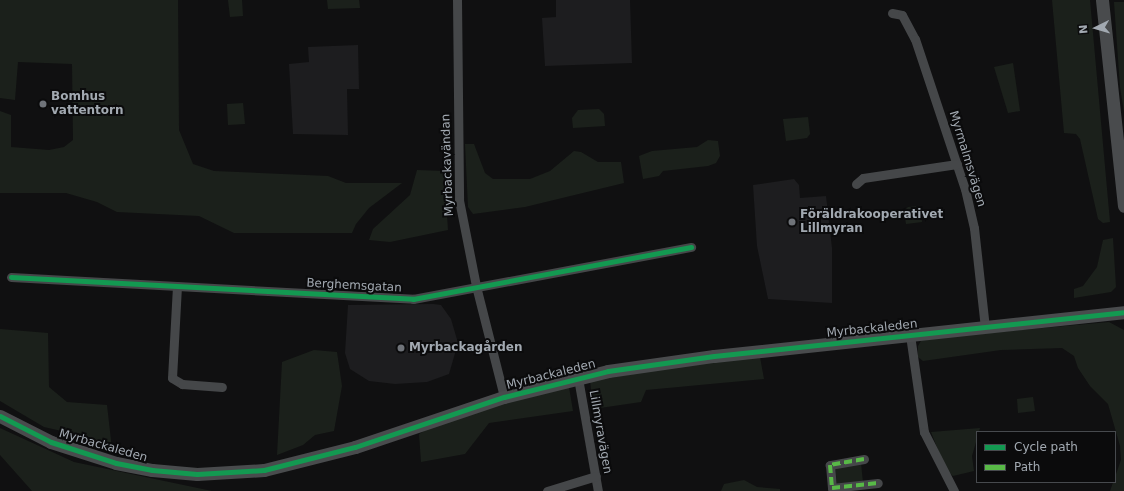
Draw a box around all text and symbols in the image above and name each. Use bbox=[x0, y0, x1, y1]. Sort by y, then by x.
north arrow bbox=[1076, 8, 1116, 48]
text: N bbox=[1077, 24, 1090, 34]
place label: Bomhus vattentorn bbox=[51, 90, 124, 118]
marker: Bomhus vattentorn bbox=[38, 99, 48, 109]
street label: Myrmalmsvägen bbox=[946, 109, 988, 209]
street label: Myrbackavändan bbox=[439, 113, 457, 217]
place label: Föräldrakooperativet Lillmyran bbox=[800, 208, 943, 236]
marker: Föräldrakooperativet Lillmyran bbox=[787, 217, 797, 227]
street label: Berghemsgatan bbox=[306, 276, 402, 296]
street label: Myrbackaleden bbox=[826, 317, 918, 341]
place label: Myrbackagården bbox=[409, 341, 522, 355]
marker: Myrbackagården bbox=[396, 343, 406, 353]
street label: Myrbackaleden bbox=[505, 357, 597, 393]
street label: Lillmyravägen bbox=[586, 389, 614, 475]
street label: Myrbackaleden bbox=[57, 426, 149, 466]
legend bbox=[976, 431, 1116, 483]
text: Cycle path bbox=[1014, 440, 1078, 454]
text: Path bbox=[1014, 460, 1040, 474]

